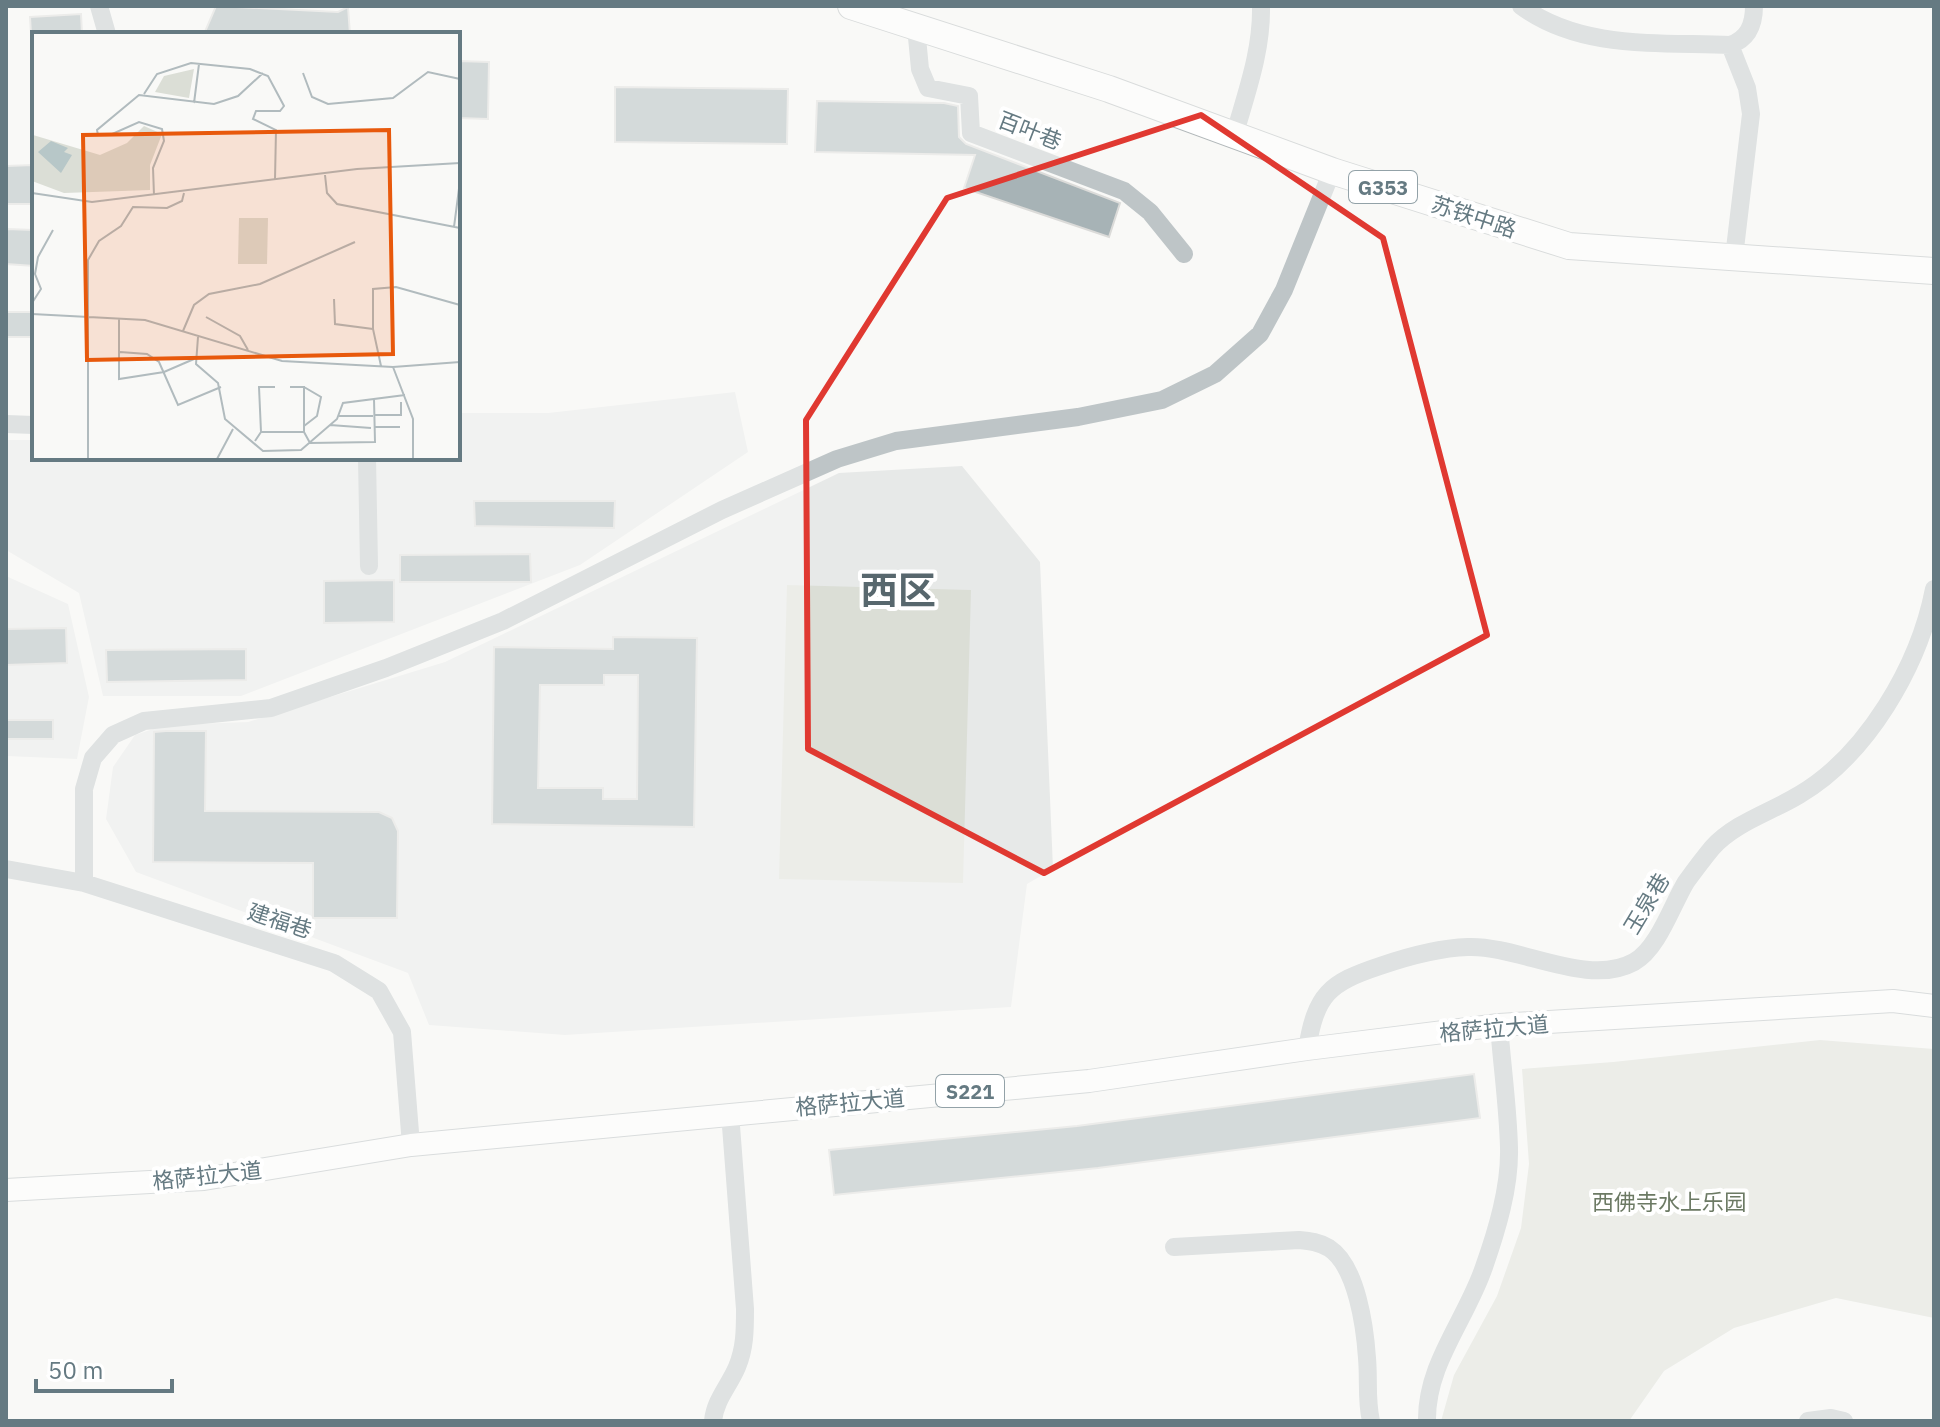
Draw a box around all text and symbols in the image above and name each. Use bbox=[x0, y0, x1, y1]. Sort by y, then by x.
inset map bbox=[32, 32, 460, 460]
street label: 百叶巷 bbox=[994, 105, 1066, 155]
road number: G353 bbox=[1349, 171, 1417, 203]
street label: 苏铁中路 bbox=[1428, 189, 1520, 243]
district label: 西区 bbox=[860, 565, 936, 614]
street label: 玉泉巷 bbox=[1617, 867, 1675, 939]
street label: 建福巷 bbox=[244, 896, 316, 944]
street label: 格萨拉大道 bbox=[1438, 1009, 1550, 1047]
road number: S221 bbox=[936, 1075, 1004, 1107]
street label: 格萨拉大道 bbox=[794, 1083, 906, 1121]
street label: 格萨拉大道 bbox=[151, 1155, 263, 1195]
park label: 西佛寺水上乐园 bbox=[1592, 1187, 1746, 1216]
scale bar bbox=[36, 1343, 172, 1393]
text: 50 m bbox=[48, 1354, 103, 1386]

